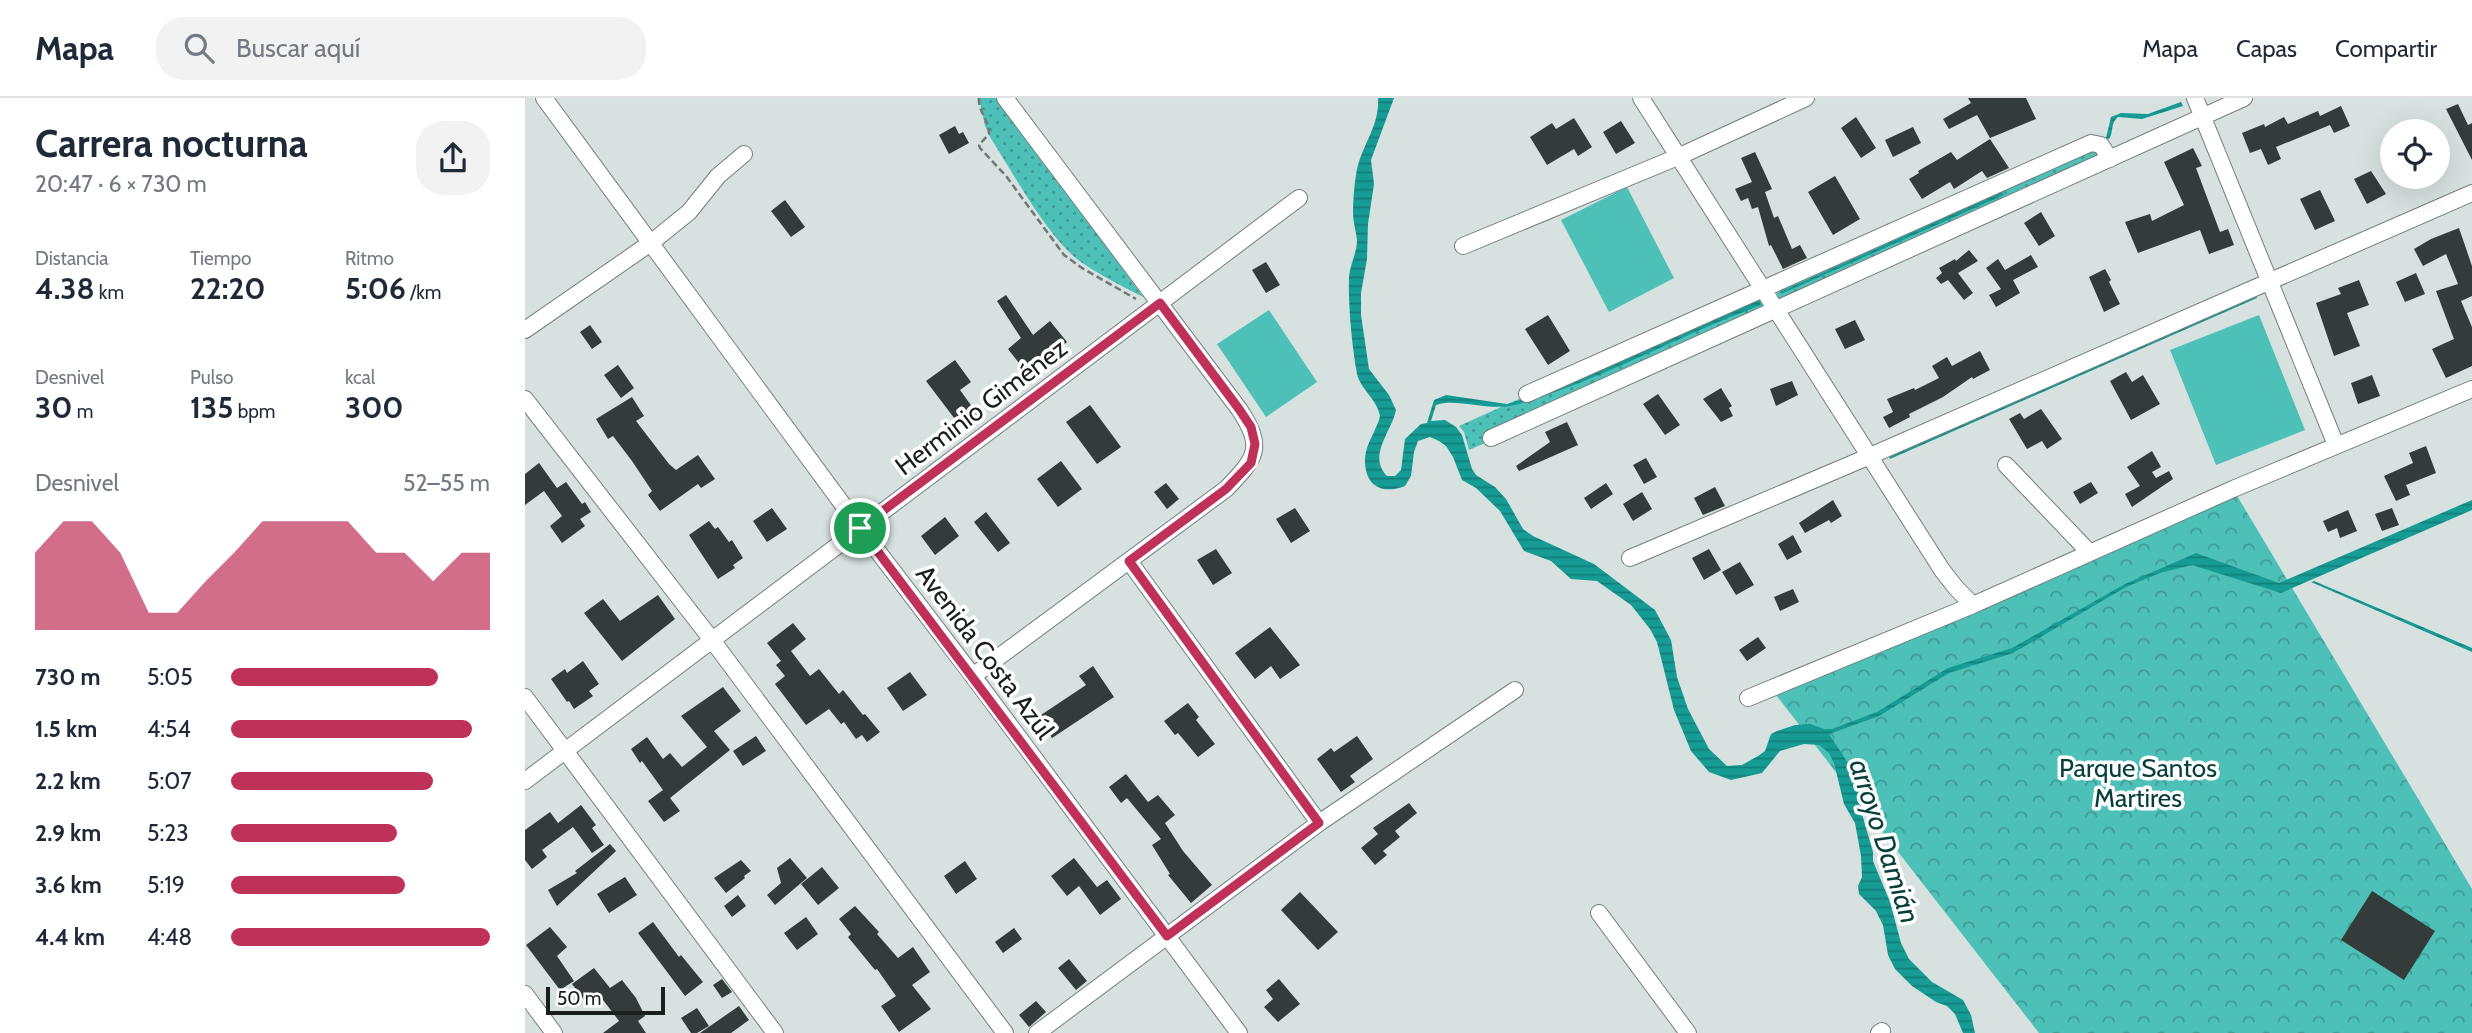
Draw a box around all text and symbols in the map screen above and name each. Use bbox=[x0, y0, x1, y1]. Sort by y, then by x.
search box bbox=[156, 17, 646, 80]
text: Mapa bbox=[35, 28, 114, 68]
icon: search bbox=[180, 29, 218, 67]
text: Buscar aquí bbox=[236, 32, 360, 64]
text: Mapa bbox=[2142, 34, 2198, 63]
text: Capas bbox=[2236, 34, 2297, 63]
text: Compartir bbox=[2335, 34, 2437, 63]
map controls bbox=[2380, 119, 2450, 189]
button: locate bbox=[2380, 119, 2450, 189]
text: Carrera nocturna bbox=[35, 120, 308, 167]
button: share bbox=[416, 121, 490, 195]
text: 20:47 · 6 × 730 m bbox=[35, 170, 207, 198]
text: Distancia bbox=[35, 247, 109, 270]
text: Tiempo bbox=[190, 247, 251, 270]
text: Ritmo bbox=[345, 247, 394, 270]
text: 4.38 bbox=[35, 270, 95, 307]
text: 22:20 bbox=[190, 270, 265, 307]
text: 5:06 bbox=[345, 270, 406, 307]
text: km bbox=[95, 281, 124, 304]
text: /km bbox=[406, 281, 441, 304]
street label: Herminio Giménez bbox=[889, 332, 1073, 482]
text: Desnivel bbox=[35, 366, 104, 389]
text: Pulso bbox=[190, 366, 234, 389]
text: kcal bbox=[345, 366, 375, 389]
text: 30 bbox=[35, 389, 72, 426]
text: 135 bbox=[190, 389, 233, 426]
text: 300 bbox=[345, 389, 404, 426]
text: m bbox=[72, 400, 93, 423]
text: bpm bbox=[233, 400, 275, 423]
text: Desnivel bbox=[35, 469, 119, 497]
text: 52–55 m bbox=[403, 469, 490, 497]
pin bbox=[830, 498, 890, 558]
icon: arrive bbox=[841, 509, 879, 547]
street label: Avenida Costa Azúl bbox=[909, 559, 1061, 745]
text: 730 m bbox=[35, 663, 101, 691]
text: 5:05 bbox=[147, 663, 193, 691]
text: 1.5 km bbox=[35, 715, 97, 743]
text: 4:54 bbox=[147, 715, 191, 743]
park label: Parque Santos Martires bbox=[2059, 752, 2217, 814]
water label: arroyo Damián bbox=[1842, 755, 1928, 927]
text: 2.2 km bbox=[35, 767, 101, 795]
text: 5:07 bbox=[147, 767, 192, 795]
text: 2.9 km bbox=[35, 819, 101, 847]
text: 5:23 bbox=[147, 819, 189, 847]
text: 3.6 km bbox=[35, 871, 102, 899]
text: 5:19 bbox=[147, 871, 185, 899]
text: 4.4 km bbox=[35, 923, 105, 951]
text: 4:48 bbox=[147, 923, 192, 951]
scale bar bbox=[546, 984, 665, 1016]
text: 50 m bbox=[557, 987, 601, 1010]

